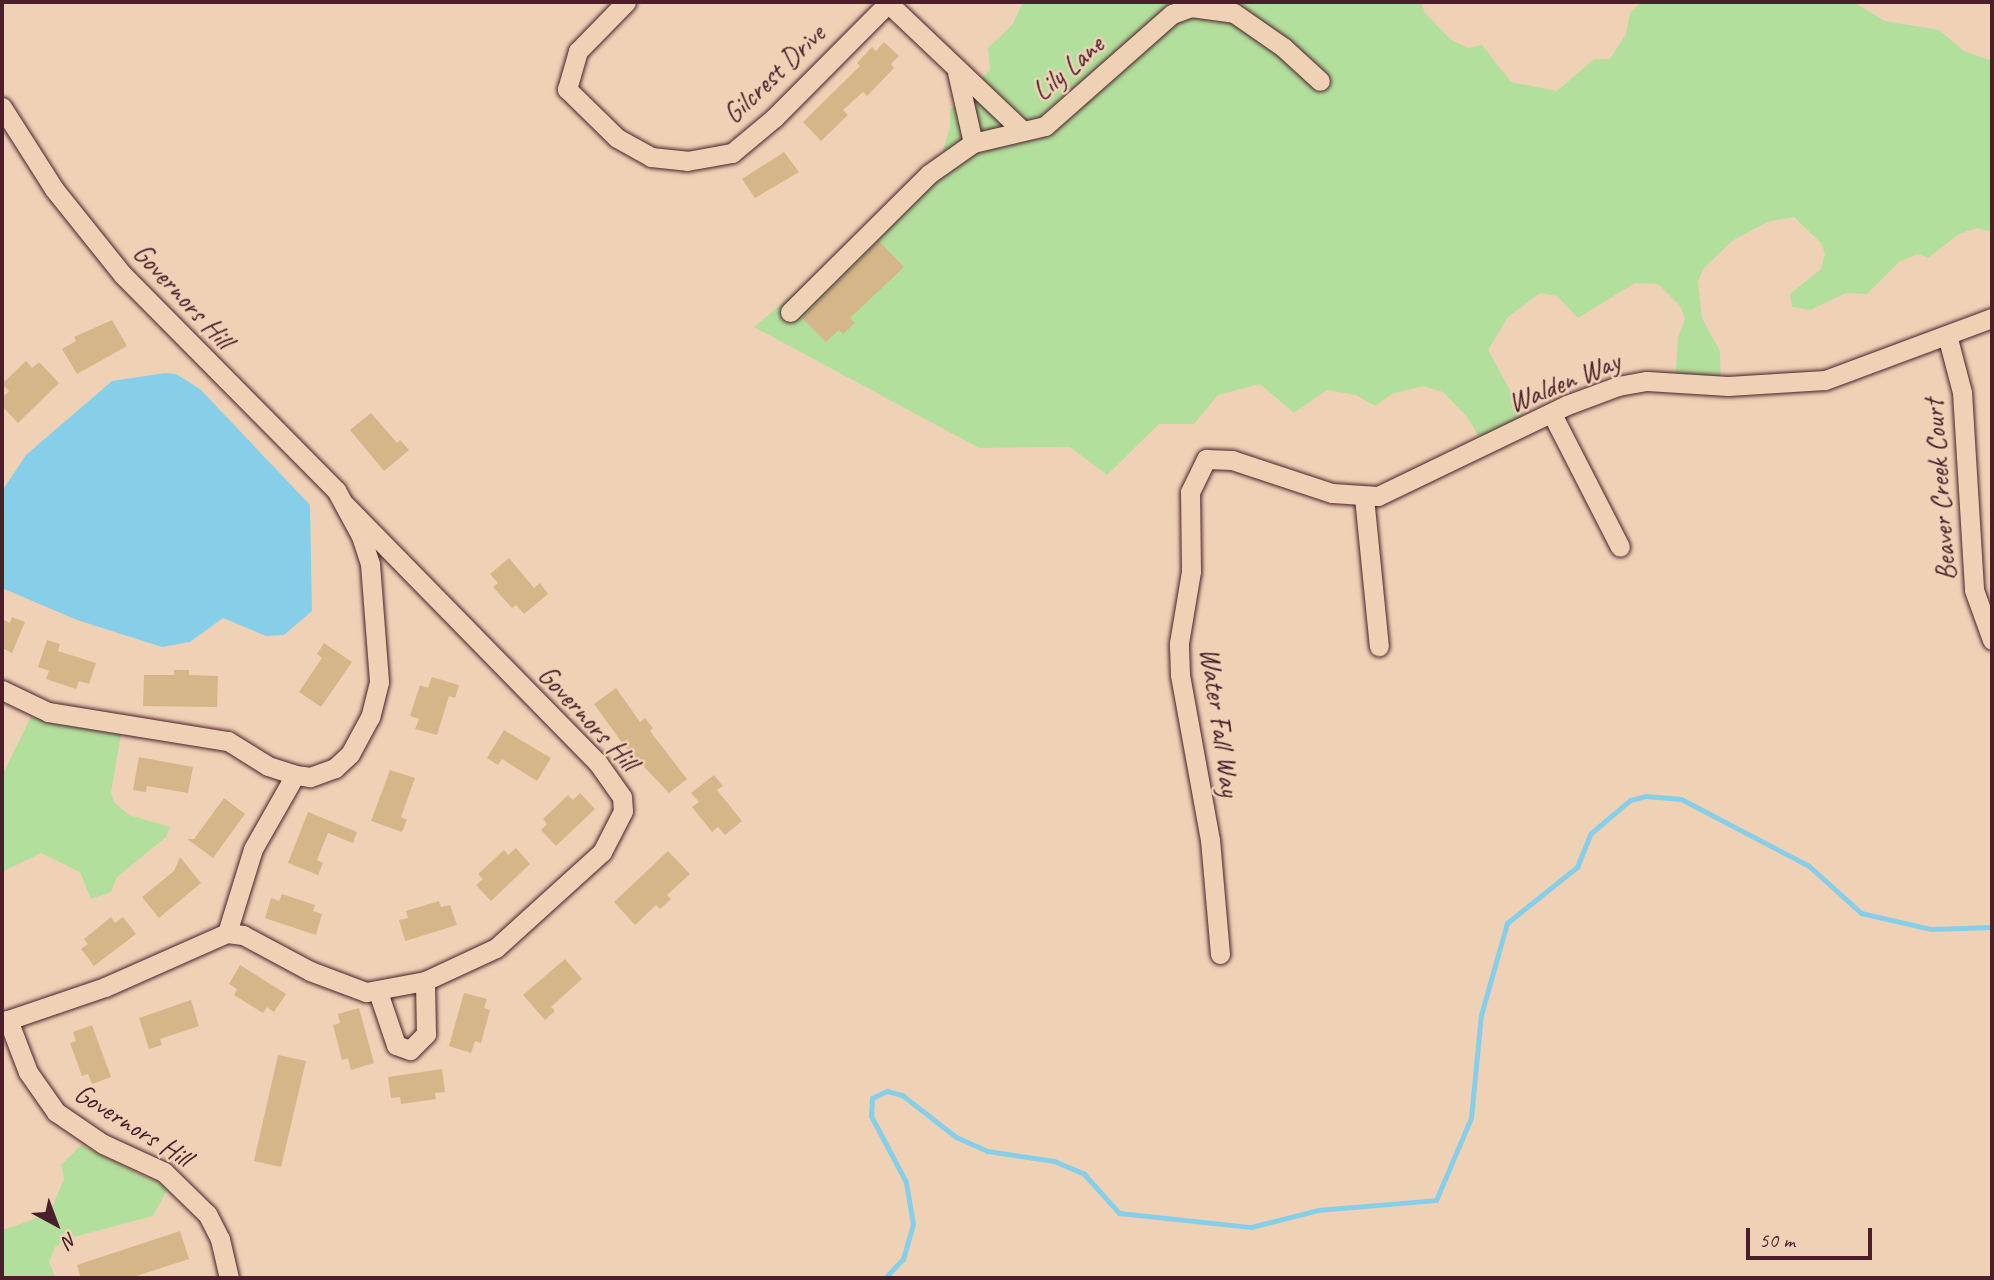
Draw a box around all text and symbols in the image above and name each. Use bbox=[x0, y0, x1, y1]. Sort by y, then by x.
street label: Gilcrest Drive bbox=[716, 17, 832, 131]
street label: Lily Lane bbox=[1025, 28, 1111, 108]
street label: Governors Hill bbox=[126, 236, 240, 356]
street label: Walden Way bbox=[1503, 344, 1625, 420]
street label: Beaver Creek Court bbox=[1917, 398, 1963, 582]
street label: Water Fall Way bbox=[1193, 646, 1247, 798]
street label: Governors Hill bbox=[531, 658, 645, 778]
street label: Governors Hill bbox=[68, 1076, 198, 1174]
north arrow bbox=[21, 1189, 91, 1259]
scale bar bbox=[1749, 1214, 1875, 1258]
text: N bbox=[57, 1227, 82, 1253]
text: 50 m bbox=[1759, 1227, 1795, 1253]

